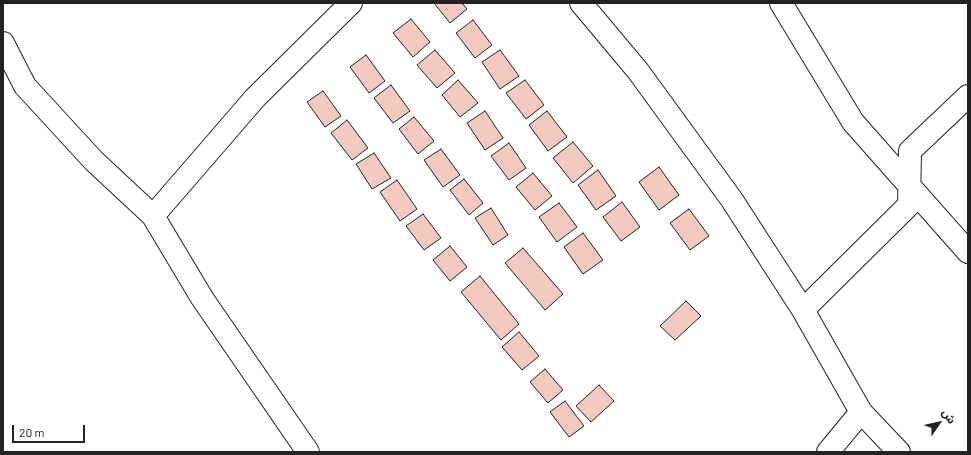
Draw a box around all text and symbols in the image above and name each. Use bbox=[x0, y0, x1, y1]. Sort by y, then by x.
north arrow bbox=[919, 403, 959, 443]
text: ش bbox=[940, 406, 959, 426]
scale bar bbox=[14, 417, 87, 443]
text: 20 m bbox=[19, 425, 45, 439]

